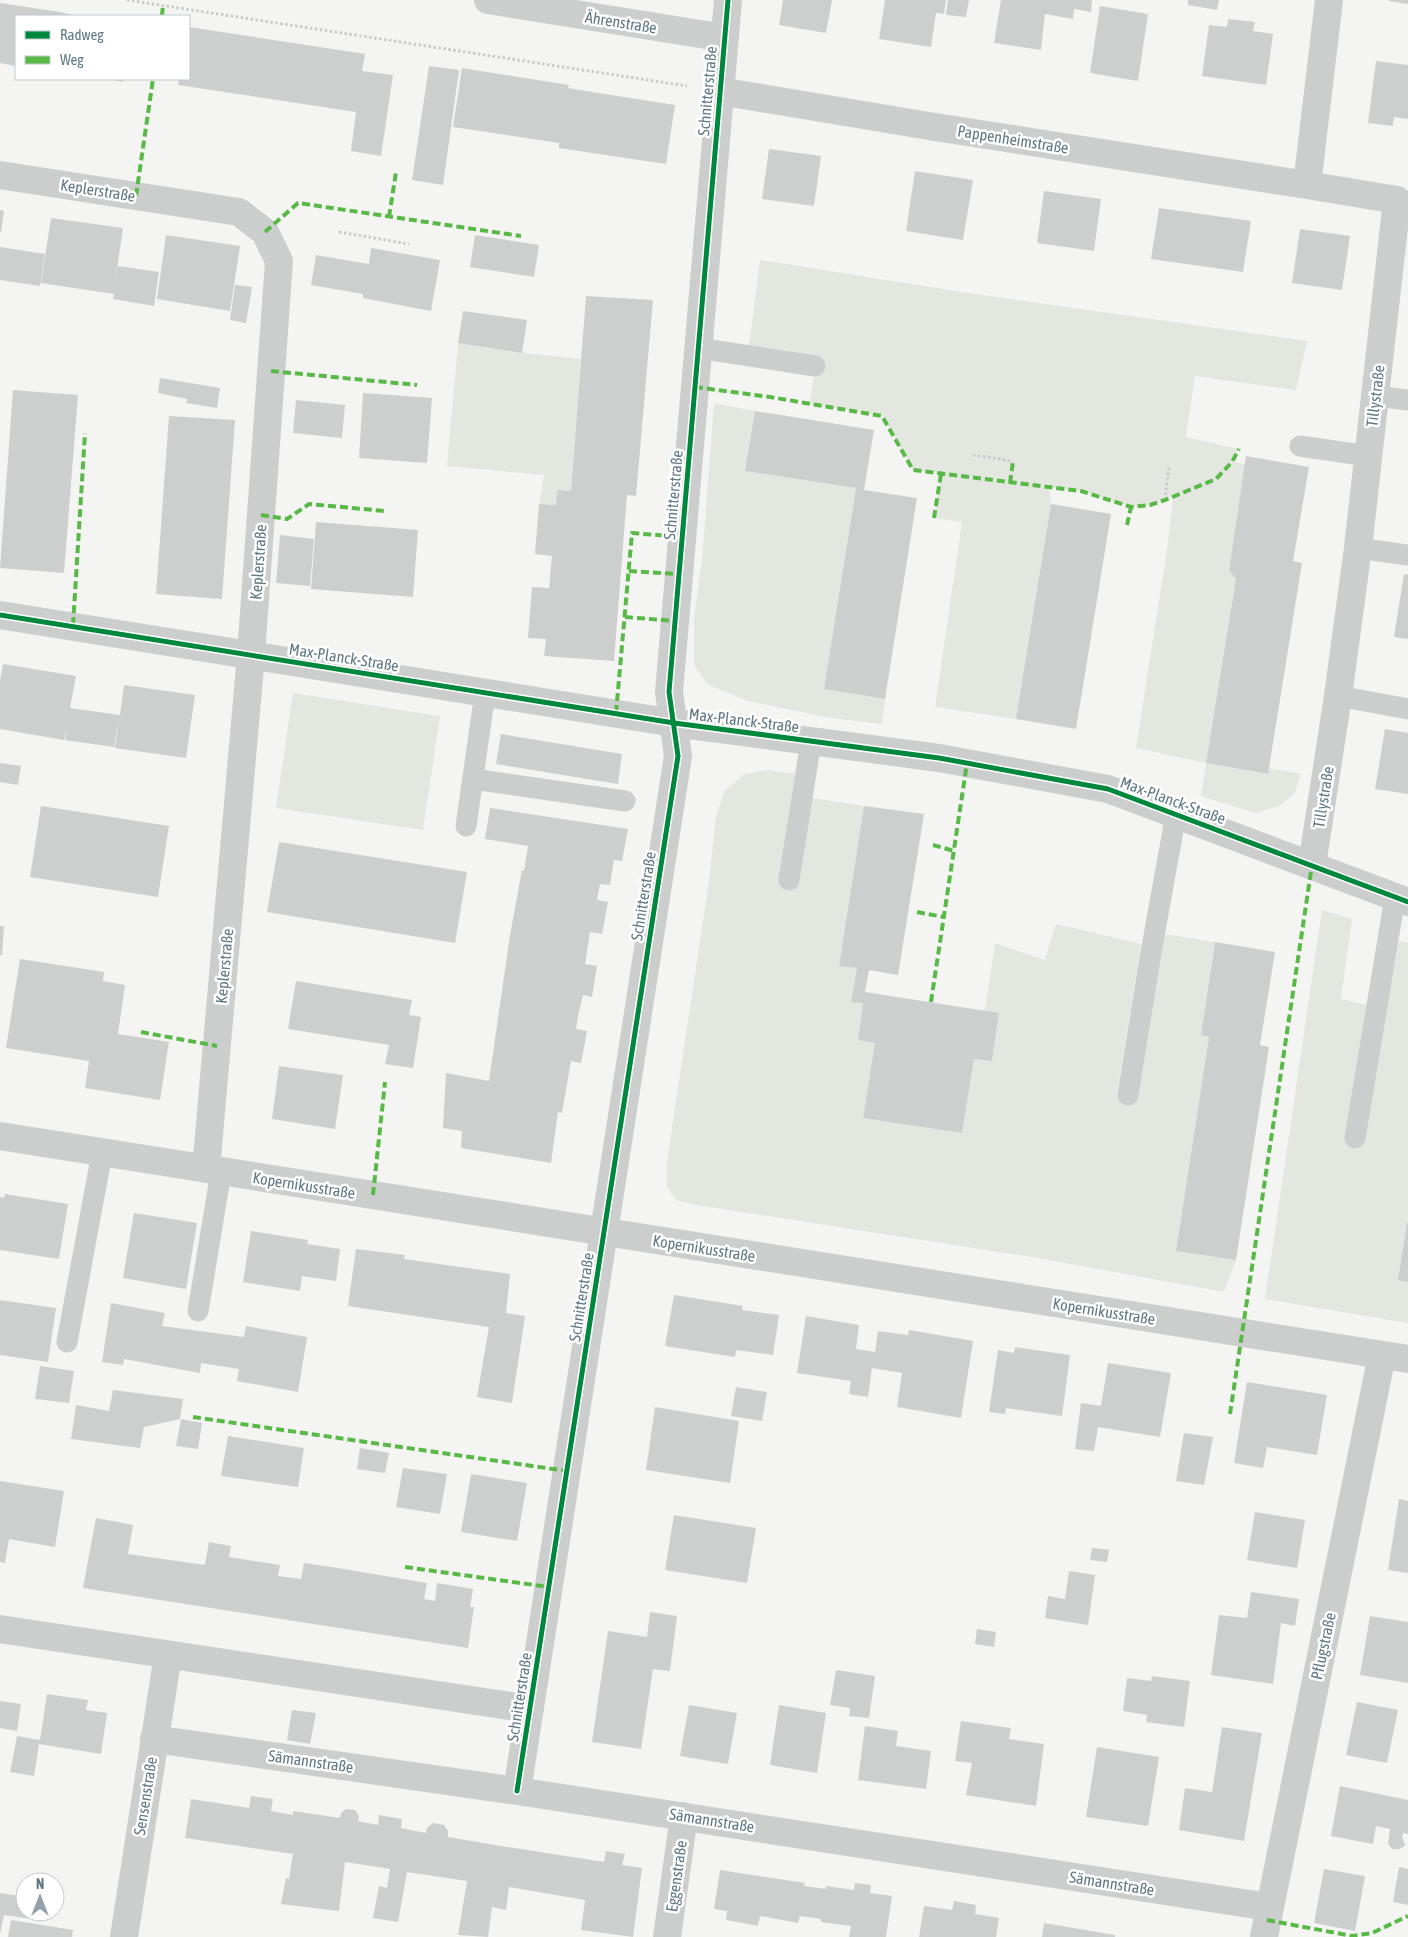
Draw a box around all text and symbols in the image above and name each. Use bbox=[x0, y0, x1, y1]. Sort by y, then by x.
street label: Ährenstraße bbox=[584, 7, 658, 37]
legend bbox=[15, 15, 190, 80]
text: Radweg bbox=[60, 26, 104, 43]
street label: Schnitterstraße bbox=[694, 46, 720, 136]
text: Weg bbox=[60, 51, 84, 68]
street label: Pappenheimstraße bbox=[956, 121, 1070, 158]
street label: Keplerstraße bbox=[59, 175, 137, 206]
street label: Tillystraße bbox=[1362, 364, 1389, 428]
street label: Schnitterstraße bbox=[660, 450, 686, 540]
street label: Keplerstraße bbox=[246, 524, 271, 600]
street label: Max-Planck-Straße bbox=[288, 639, 400, 675]
street label: Max-Planck-Straße bbox=[688, 704, 800, 736]
street label: Tillystraße bbox=[1309, 765, 1338, 829]
street label: Max-Planck-Straße bbox=[1118, 773, 1228, 827]
street label: Schnitterstraße bbox=[627, 850, 659, 942]
street label: Keplerstraße bbox=[212, 928, 237, 1004]
street label: Kopernikusstraße bbox=[251, 1168, 356, 1203]
street label: Kopernikusstraße bbox=[651, 1231, 756, 1266]
street label: Schnitterstraße bbox=[565, 1251, 597, 1343]
street label: Kopernikusstraße bbox=[1051, 1294, 1156, 1329]
street label: Pflugstraße bbox=[1307, 1611, 1340, 1681]
street label: Schnitterstraße bbox=[503, 1651, 535, 1743]
street label: Sämannstraße bbox=[267, 1746, 355, 1776]
street label: Sensenstraße bbox=[130, 1755, 160, 1837]
street label: Sämannstraße bbox=[668, 1804, 756, 1836]
street label: Eggenstraße bbox=[662, 1839, 691, 1913]
street label: Sämannstraße bbox=[1068, 1867, 1156, 1899]
north arrow bbox=[15, 1872, 65, 1922]
text: N bbox=[36, 1876, 44, 1892]

